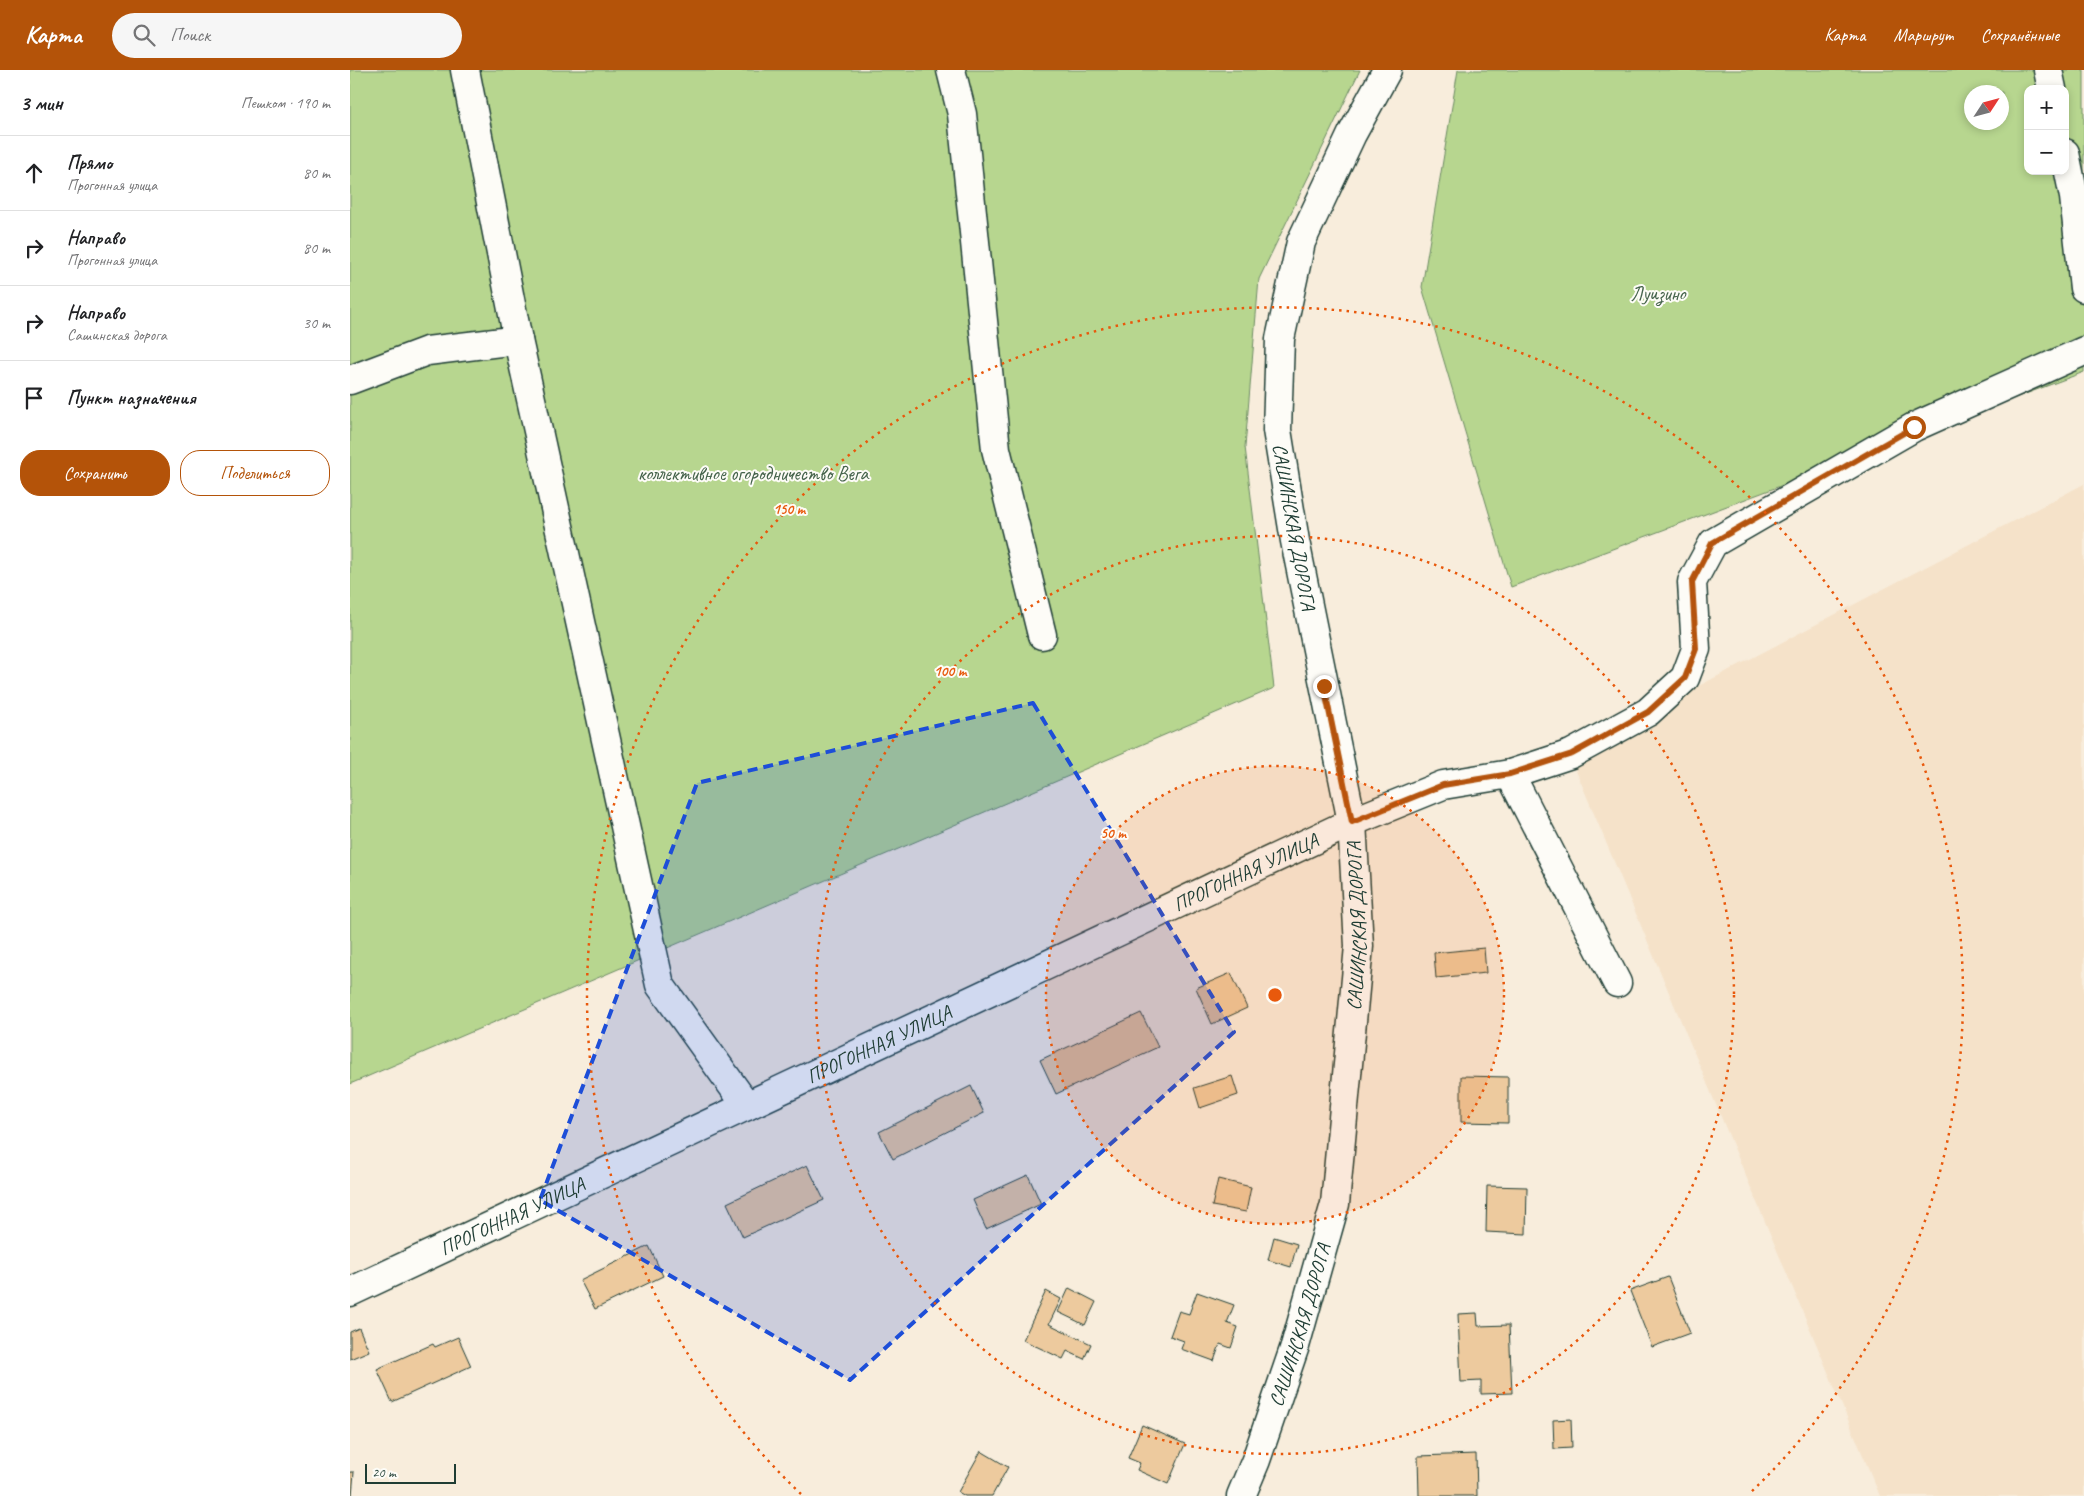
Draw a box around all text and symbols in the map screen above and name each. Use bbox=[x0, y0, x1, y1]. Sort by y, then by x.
search box bbox=[112, 13, 462, 58]
text: Карта bbox=[25, 20, 82, 50]
icon: search bbox=[130, 21, 158, 49]
text: Поиск bbox=[170, 23, 210, 47]
text: Карта bbox=[1824, 24, 1865, 46]
text: Маршрут bbox=[1893, 24, 1953, 46]
text: Сохранённые bbox=[1981, 24, 2059, 46]
north arrow bbox=[1964, 85, 2009, 130]
map controls bbox=[2024, 85, 2069, 175]
button: + bbox=[2024, 85, 2069, 130]
text: 3 мин bbox=[20, 90, 63, 116]
text: Пешком · 190 m bbox=[241, 93, 330, 113]
button: − bbox=[2024, 130, 2069, 175]
text: Прямо bbox=[67, 151, 112, 175]
icon: ahead bbox=[20, 159, 48, 187]
text: 80 m bbox=[303, 163, 330, 183]
text: Прогонная улица bbox=[67, 175, 157, 195]
text: Направо bbox=[67, 226, 125, 250]
icon: right bbox=[20, 234, 48, 262]
text: 80 m bbox=[303, 238, 330, 258]
text: Прогонная улица bbox=[67, 250, 157, 270]
park label: Луизино bbox=[1630, 281, 1687, 307]
text: Направо bbox=[67, 301, 125, 325]
icon: right bbox=[20, 309, 48, 337]
text: 30 m bbox=[303, 313, 330, 333]
text: Сашинская дорога bbox=[67, 325, 167, 345]
icon: arrive bbox=[20, 384, 48, 412]
text: Пункт назначения bbox=[67, 386, 196, 410]
route start bbox=[1903, 416, 1926, 439]
street label: САШИНСКАЯ ДОРОГА bbox=[1267, 442, 1321, 613]
button: Сохранить bbox=[20, 450, 170, 496]
button: Поделиться bbox=[180, 450, 330, 496]
park label: коллективное огородничество Вега bbox=[638, 461, 869, 486]
text: 150 m bbox=[773, 500, 807, 519]
text: 100 m bbox=[934, 662, 968, 681]
route end bbox=[1313, 675, 1336, 698]
text: 50 m bbox=[1100, 824, 1127, 843]
street label: ПРОГОННАЯ УЛИЦА bbox=[1169, 827, 1323, 917]
street label: САШИНСКАЯ ДОРОГА bbox=[1341, 840, 1372, 1011]
centre of rings bbox=[1266, 986, 1284, 1004]
street label: ПРОГОННАЯ УЛИЦА bbox=[802, 999, 956, 1089]
street label: ПРОГОННАЯ УЛИЦА bbox=[436, 1171, 589, 1261]
street label: САШИНСКАЯ ДОРОГА bbox=[1263, 1240, 1336, 1409]
scale bar bbox=[365, 1461, 456, 1484]
text: 20 m bbox=[372, 1464, 396, 1481]

